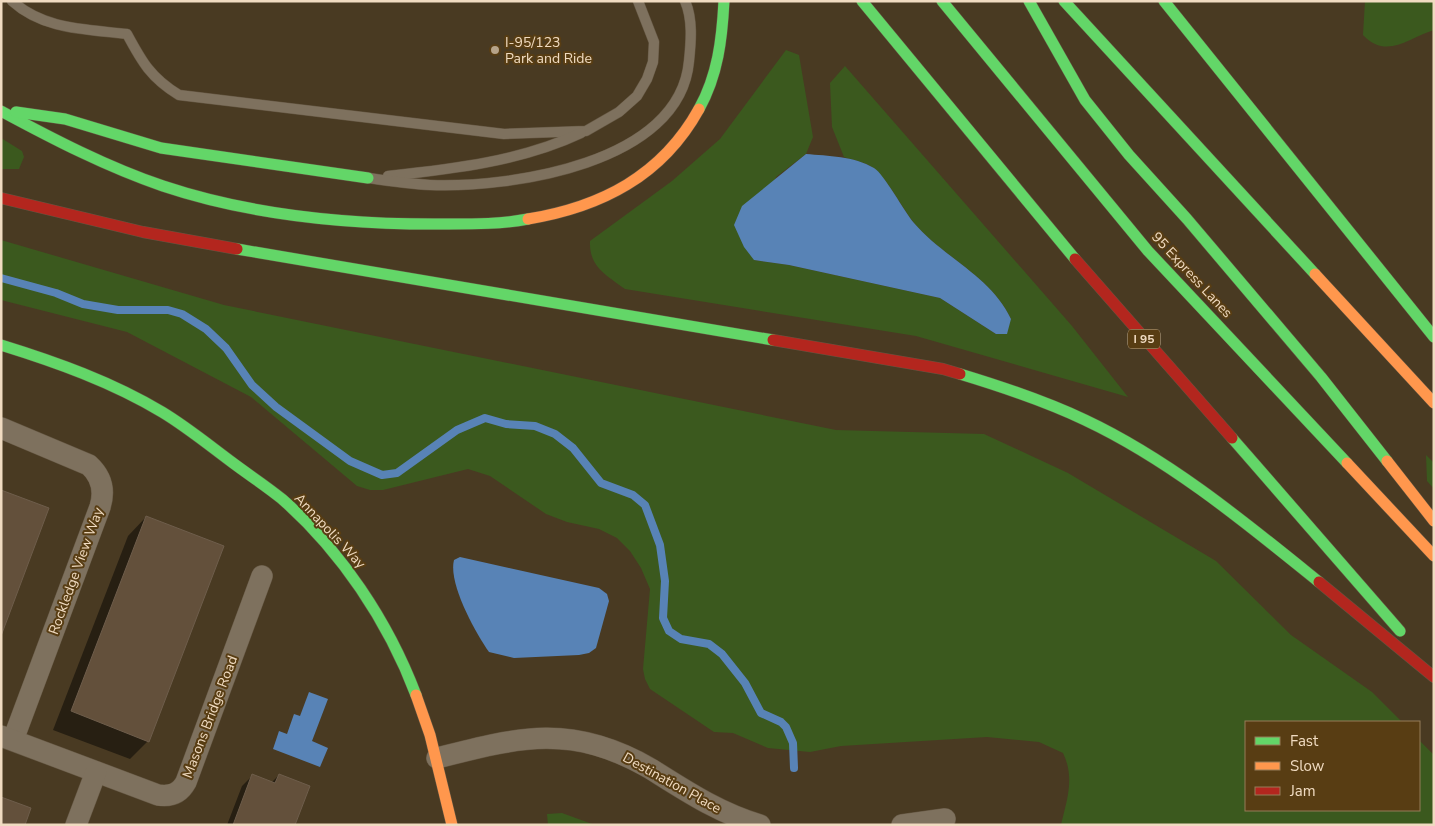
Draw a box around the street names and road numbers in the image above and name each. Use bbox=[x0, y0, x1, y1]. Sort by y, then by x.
street label: 95 Express Lanes bbox=[1147, 228, 1237, 322]
road number: I 95 bbox=[1128, 329, 1160, 348]
street label: Annapolis Way bbox=[290, 489, 370, 573]
street label: Rockledge View Way bbox=[44, 504, 108, 637]
street label: Masons Bridge Road bbox=[178, 653, 242, 781]
street label: Destination Place bbox=[619, 748, 725, 818]

